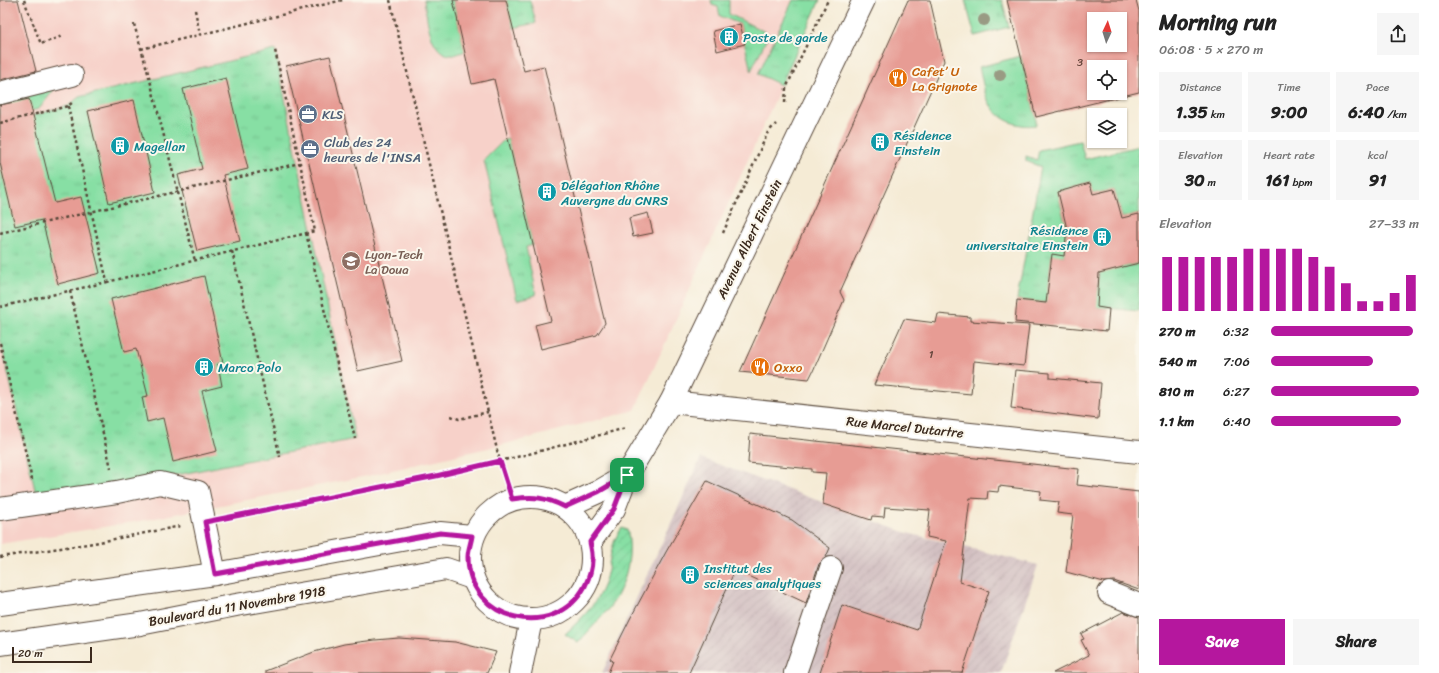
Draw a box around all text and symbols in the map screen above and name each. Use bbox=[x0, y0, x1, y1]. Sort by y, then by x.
text: Morning run bbox=[1159, 3, 1277, 42]
north arrow bbox=[1087, 12, 1127, 52]
map controls bbox=[1087, 12, 1127, 148]
button: share bbox=[1377, 13, 1419, 55]
building icon: Poste de garde bbox=[718, 26, 740, 48]
place label: Poste de garde bbox=[743, 26, 828, 49]
text: 06:08 · 5 × 270 m bbox=[1159, 38, 1263, 61]
house number: 3 bbox=[1077, 53, 1083, 72]
place label: Cafet’ U La Grignote bbox=[912, 60, 978, 98]
button: locate bbox=[1087, 60, 1127, 100]
restaurant icon: Cafet’ U La Grignote bbox=[887, 67, 909, 89]
text: Distance bbox=[1179, 78, 1221, 97]
text: Time bbox=[1277, 78, 1301, 97]
text: Pace bbox=[1366, 78, 1389, 97]
text: 1.35 bbox=[1176, 97, 1208, 127]
text: 9:00 bbox=[1270, 97, 1308, 127]
text: 6:40 bbox=[1348, 97, 1384, 127]
office icon: KLS bbox=[297, 103, 319, 125]
place label: KLS bbox=[322, 103, 343, 126]
text: km bbox=[1208, 105, 1225, 124]
text: /km bbox=[1384, 105, 1407, 124]
button: layers bbox=[1087, 108, 1127, 148]
place label: Résidence Einstein bbox=[894, 124, 952, 162]
place label: Club des 24 heures de l'INSA bbox=[323, 131, 421, 169]
building icon: Résidence Einstein bbox=[869, 131, 891, 153]
building icon: Magellan bbox=[109, 135, 131, 157]
place label: Magellan bbox=[134, 135, 185, 158]
office icon: Club des 24 heures de l'INSA bbox=[299, 138, 321, 160]
text: Elevation bbox=[1178, 146, 1223, 165]
text: Heart rate bbox=[1263, 146, 1315, 165]
text: kcal bbox=[1368, 146, 1388, 165]
text: 30 bbox=[1185, 165, 1205, 195]
text: 161 bbox=[1265, 165, 1290, 195]
text: 91 bbox=[1369, 165, 1387, 195]
text: m bbox=[1205, 173, 1216, 192]
text: bpm bbox=[1290, 173, 1313, 192]
place label: Délégation Rhône Auvergne du CNRS bbox=[560, 174, 668, 212]
street label: Avenue Albert Einstein bbox=[710, 175, 788, 304]
building icon: Délégation Rhône Auvergne du CNRS bbox=[536, 181, 558, 203]
text: Elevation bbox=[1159, 212, 1212, 235]
text: 27–33 m bbox=[1369, 212, 1419, 235]
place label: Résidence universitaire Einstein bbox=[966, 219, 1088, 257]
building icon: Résidence universitaire Einstein bbox=[1091, 226, 1113, 248]
place label: Lyon-Tech La Doua bbox=[365, 243, 423, 281]
school or university icon: Lyon-Tech La Doua bbox=[340, 250, 362, 272]
text: 270 m bbox=[1159, 320, 1196, 343]
text: 6:32 bbox=[1223, 320, 1249, 343]
house number: 1 bbox=[929, 345, 934, 364]
text: 540 m bbox=[1159, 350, 1197, 373]
text: 7:06 bbox=[1223, 350, 1250, 373]
building icon: Marco Polo bbox=[193, 356, 215, 378]
place label: Marco Polo bbox=[218, 356, 282, 379]
restaurant icon: Oxxo bbox=[749, 356, 771, 378]
place label: Oxxo bbox=[774, 356, 803, 379]
text: 810 m bbox=[1159, 380, 1194, 403]
text: 6:27 bbox=[1223, 380, 1249, 403]
street label: Rue Marcel Dutartre bbox=[845, 409, 965, 445]
text: 1.1 km bbox=[1159, 410, 1194, 433]
text: 6:40 bbox=[1223, 410, 1251, 433]
pin bbox=[610, 458, 644, 492]
icon: arrive bbox=[616, 464, 638, 486]
place label: Institut des sciences analytiques bbox=[703, 557, 821, 595]
building icon: Institut des sciences analytiques bbox=[679, 564, 701, 586]
street label: Boulevard du 11 Novembre 1918 bbox=[147, 579, 327, 633]
button: Save bbox=[1159, 619, 1285, 665]
button: Share bbox=[1293, 619, 1419, 665]
text: 20 m bbox=[18, 644, 43, 663]
scale bar bbox=[12, 645, 92, 664]

